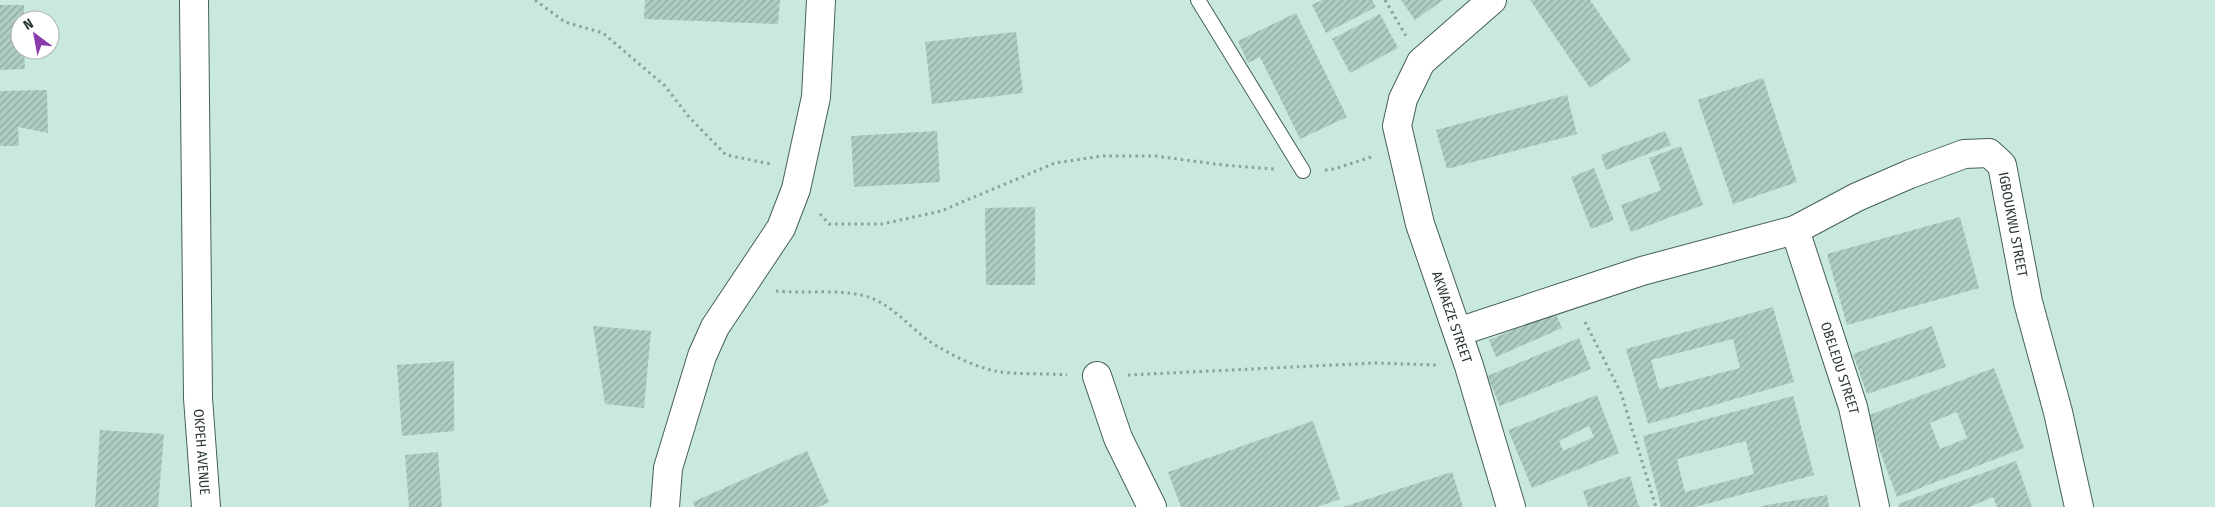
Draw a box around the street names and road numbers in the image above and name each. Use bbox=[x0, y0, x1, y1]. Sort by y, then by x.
street label: IGBOUKWU STREET bbox=[1995, 171, 2031, 279]
street label: AKWAEZE STREET bbox=[1428, 269, 1475, 366]
street label: OBELEDU STREET bbox=[1817, 320, 1862, 416]
street label: OKPEH AVENUE bbox=[190, 408, 213, 496]

